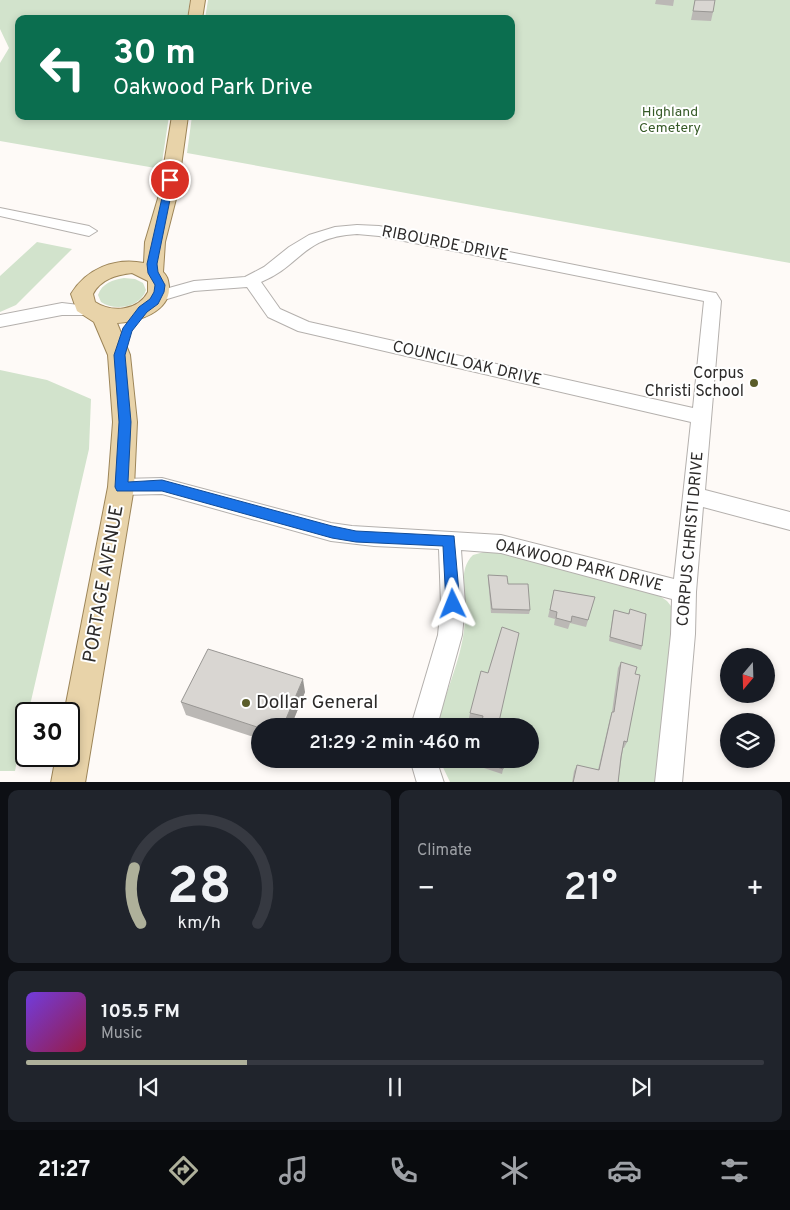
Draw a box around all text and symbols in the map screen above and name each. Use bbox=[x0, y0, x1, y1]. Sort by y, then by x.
text: 30 m bbox=[113, 32, 196, 76]
icon: left bbox=[30, 35, 95, 100]
text: Oakwood Park Drive bbox=[113, 75, 313, 102]
park label: Highland Cemetery bbox=[639, 104, 701, 137]
pin bbox=[149, 159, 191, 201]
icon: arrive bbox=[156, 166, 184, 194]
street label: RIBOURDE DRIVE bbox=[380, 222, 510, 266]
street label: COUNCIL OAK DRIVE bbox=[390, 337, 544, 391]
place label: Corpus Christi School bbox=[644, 364, 744, 402]
marker: Corpus Christi School bbox=[748, 377, 760, 389]
street label: CORPUS CHRISTI DRIVE bbox=[673, 451, 709, 627]
street label: PORTAGE AVENUE bbox=[78, 503, 130, 665]
street label: OAKWOOD PARK DRIVE bbox=[493, 535, 665, 597]
position arrow bbox=[426, 577, 478, 629]
north arrow bbox=[720, 648, 775, 702]
map controls bbox=[720, 648, 775, 768]
place label: Dollar General bbox=[256, 691, 378, 715]
marker: Dollar General bbox=[240, 697, 252, 709]
speed limit sign: 30 bbox=[15, 702, 80, 767]
button: layers bbox=[720, 713, 775, 768]
text: 21:29 · 2 min · 460 m bbox=[309, 731, 481, 755]
text: Climate bbox=[417, 841, 472, 861]
text: 28 bbox=[167, 856, 232, 922]
text: 21° bbox=[564, 865, 617, 914]
text: − bbox=[417, 872, 435, 908]
text: + bbox=[746, 872, 764, 908]
text: km/h bbox=[178, 912, 221, 935]
text: 105.5 FM bbox=[101, 1000, 180, 1024]
text: Music bbox=[101, 1024, 142, 1044]
icon: previous bbox=[135, 1073, 163, 1101]
icon: pause bbox=[381, 1073, 409, 1101]
icon: next bbox=[627, 1073, 655, 1101]
icon: directions bbox=[166, 1153, 201, 1188]
icon: music bbox=[276, 1153, 311, 1188]
icon: phone bbox=[386, 1153, 421, 1188]
icon: climate bbox=[497, 1153, 532, 1188]
icon: car bbox=[607, 1153, 642, 1188]
icon: filters bbox=[717, 1153, 752, 1188]
text: 21:27 bbox=[38, 1157, 90, 1184]

